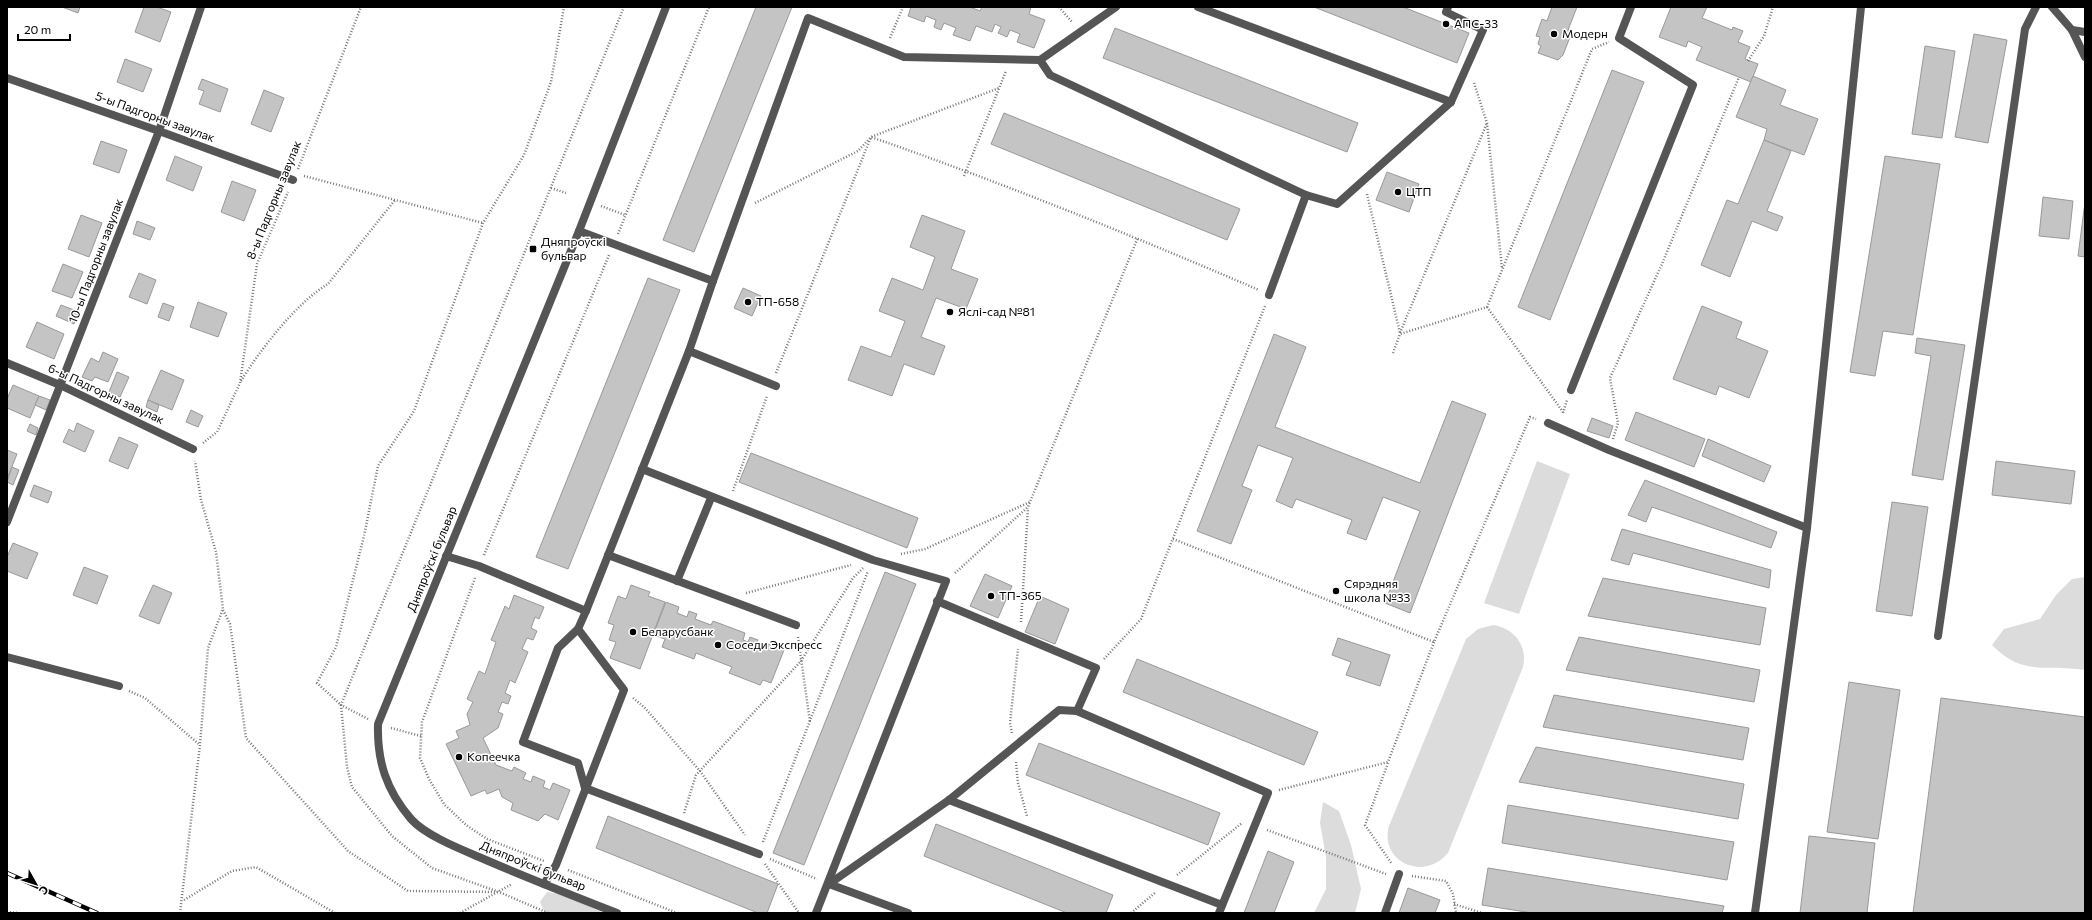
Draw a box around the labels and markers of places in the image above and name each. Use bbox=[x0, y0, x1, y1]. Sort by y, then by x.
place label: АПС-33 bbox=[1454, 16, 1498, 30]
marker: АПС-33 bbox=[1441, 19, 1451, 29]
place label: Модерн bbox=[1562, 26, 1608, 40]
marker: Модерн bbox=[1549, 29, 1559, 39]
place label: ЦТП bbox=[1406, 184, 1432, 198]
marker: ЦТП bbox=[1393, 187, 1403, 197]
place label: Дняпроўскі бульвар bbox=[541, 234, 606, 262]
marker: Дняпроўскі бульвар bbox=[528, 244, 538, 254]
place label: ТП-658 bbox=[756, 294, 799, 308]
marker: ТП-658 bbox=[743, 297, 753, 307]
place label: Яслі-сад №81 bbox=[958, 304, 1035, 318]
marker: Яслі-сад №81 bbox=[945, 307, 955, 317]
place label: Сярэдняя школа №33 bbox=[1344, 576, 1411, 604]
marker: Сярэдняя школа №33 bbox=[1331, 586, 1341, 596]
place label: ТП-365 bbox=[999, 588, 1042, 602]
marker: ТП-365 bbox=[986, 591, 996, 601]
place label: Беларусбанк bbox=[641, 624, 714, 638]
marker: Беларусбанк bbox=[628, 627, 638, 637]
place label: Соседи Экспресс bbox=[726, 637, 822, 651]
marker: Соседи Экспресс bbox=[713, 640, 723, 650]
place label: Копеечка bbox=[467, 749, 520, 763]
marker: Копеечка bbox=[454, 752, 464, 762]

